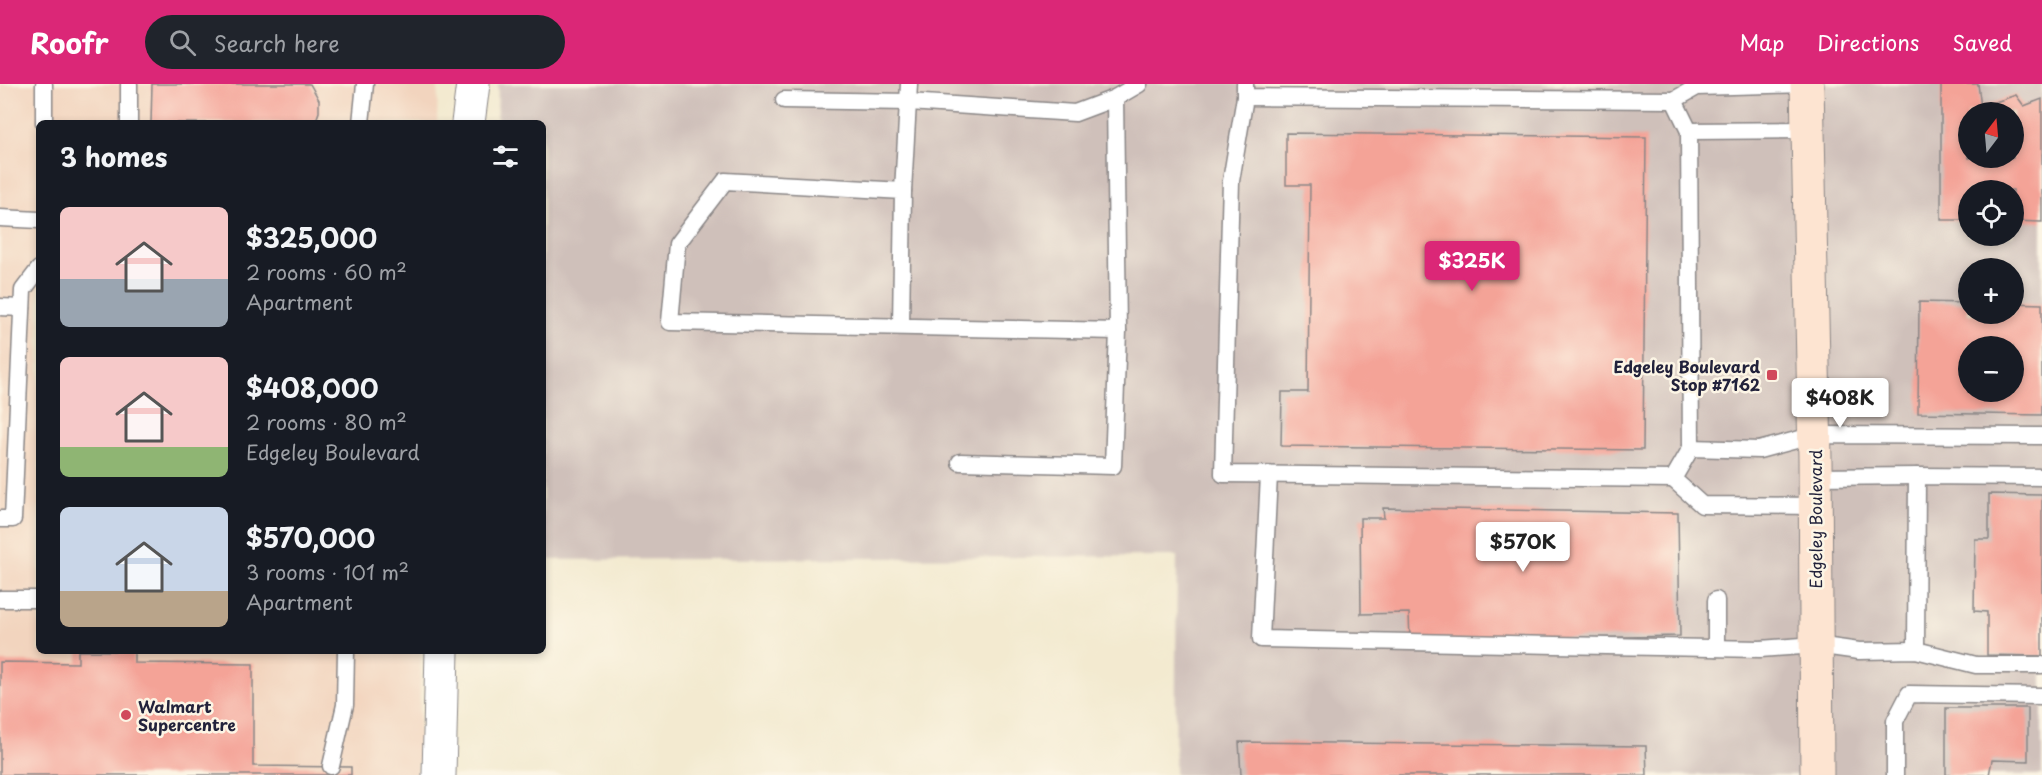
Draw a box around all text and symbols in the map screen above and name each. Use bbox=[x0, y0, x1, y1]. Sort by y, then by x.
search box bbox=[145, 15, 565, 69]
text: Roofr bbox=[30, 21, 109, 64]
icon: search bbox=[166, 26, 199, 59]
text: Search here bbox=[214, 26, 339, 59]
text: Map bbox=[1739, 26, 1784, 58]
text: Directions bbox=[1817, 26, 1919, 58]
text: Saved bbox=[1952, 26, 2012, 58]
north arrow bbox=[1958, 102, 2024, 168]
map controls bbox=[1958, 102, 2024, 402]
text: 3 homes bbox=[60, 137, 167, 176]
icon: filters bbox=[489, 140, 522, 173]
button: locate bbox=[1958, 180, 2024, 246]
text: $325,000 bbox=[246, 218, 377, 257]
icon: home bbox=[108, 231, 180, 303]
pin: $325K bbox=[1430, 241, 1514, 292]
text: $325K bbox=[1439, 245, 1505, 275]
text: 2 rooms · 60 m² bbox=[246, 257, 407, 287]
button: + bbox=[1958, 258, 2024, 324]
text: Apartment bbox=[246, 287, 353, 317]
button: − bbox=[1958, 336, 2024, 402]
place label: Edgeley Boulevard Stop #7162 bbox=[1613, 354, 1760, 396]
text: $408,000 bbox=[246, 368, 379, 407]
marker: Edgeley Boulevard Stop #7162 bbox=[1765, 368, 1779, 382]
pin: $408K bbox=[1798, 378, 1882, 429]
icon: home bbox=[108, 381, 180, 453]
text: $408K bbox=[1806, 382, 1874, 412]
text: 2 rooms · 80 m² bbox=[246, 407, 407, 437]
text: Edgeley Boulevard bbox=[246, 437, 420, 467]
street label: Edgeley Boulevard bbox=[1803, 449, 1827, 588]
text: $570,000 bbox=[246, 518, 375, 557]
pin: $570K bbox=[1481, 522, 1565, 573]
text: $570K bbox=[1490, 526, 1556, 556]
icon: home bbox=[108, 531, 180, 603]
text: 3 rooms · 101 m² bbox=[246, 557, 409, 587]
text: Apartment bbox=[246, 587, 353, 617]
place label: Walmart Supercentre bbox=[138, 694, 236, 736]
marker: Walmart Supercentre bbox=[119, 708, 133, 722]

